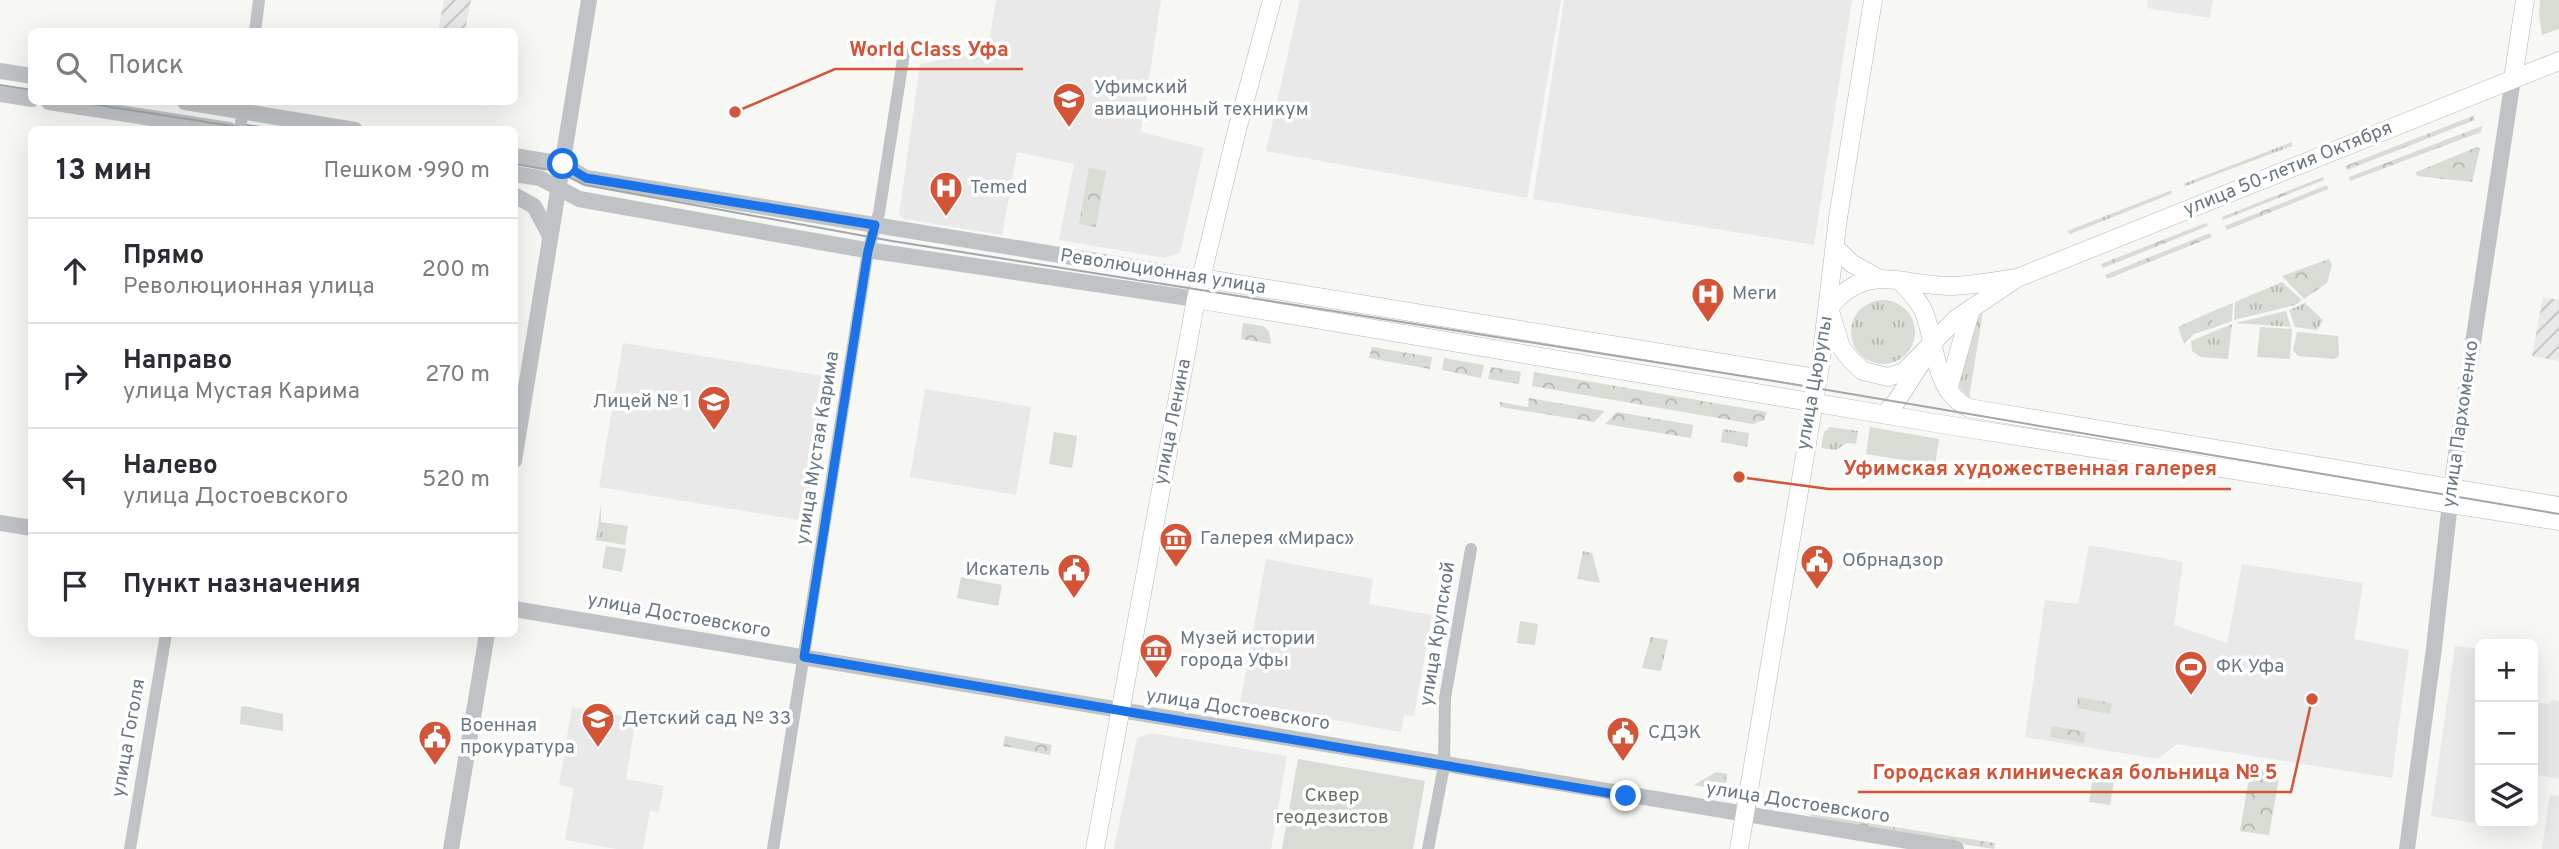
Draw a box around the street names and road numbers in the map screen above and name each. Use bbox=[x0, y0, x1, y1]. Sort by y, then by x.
street label: улица 50-летия Октября bbox=[2180, 116, 2396, 222]
street label: Революционная улица bbox=[1059, 244, 1267, 300]
street label: улица Цюрупы bbox=[1791, 314, 1839, 452]
street label: улица Пархоменко bbox=[2437, 339, 2485, 509]
street label: улица Мустая Карима bbox=[791, 350, 845, 546]
street label: улица Ленина bbox=[1149, 357, 1197, 487]
street label: улица Крупской bbox=[1415, 560, 1461, 708]
street label: улица Достоевского bbox=[585, 588, 773, 644]
street label: улица Гоголя bbox=[107, 677, 151, 799]
street label: улица Достоевского bbox=[1144, 684, 1332, 736]
street label: улица Достоевского bbox=[1704, 777, 1892, 829]

